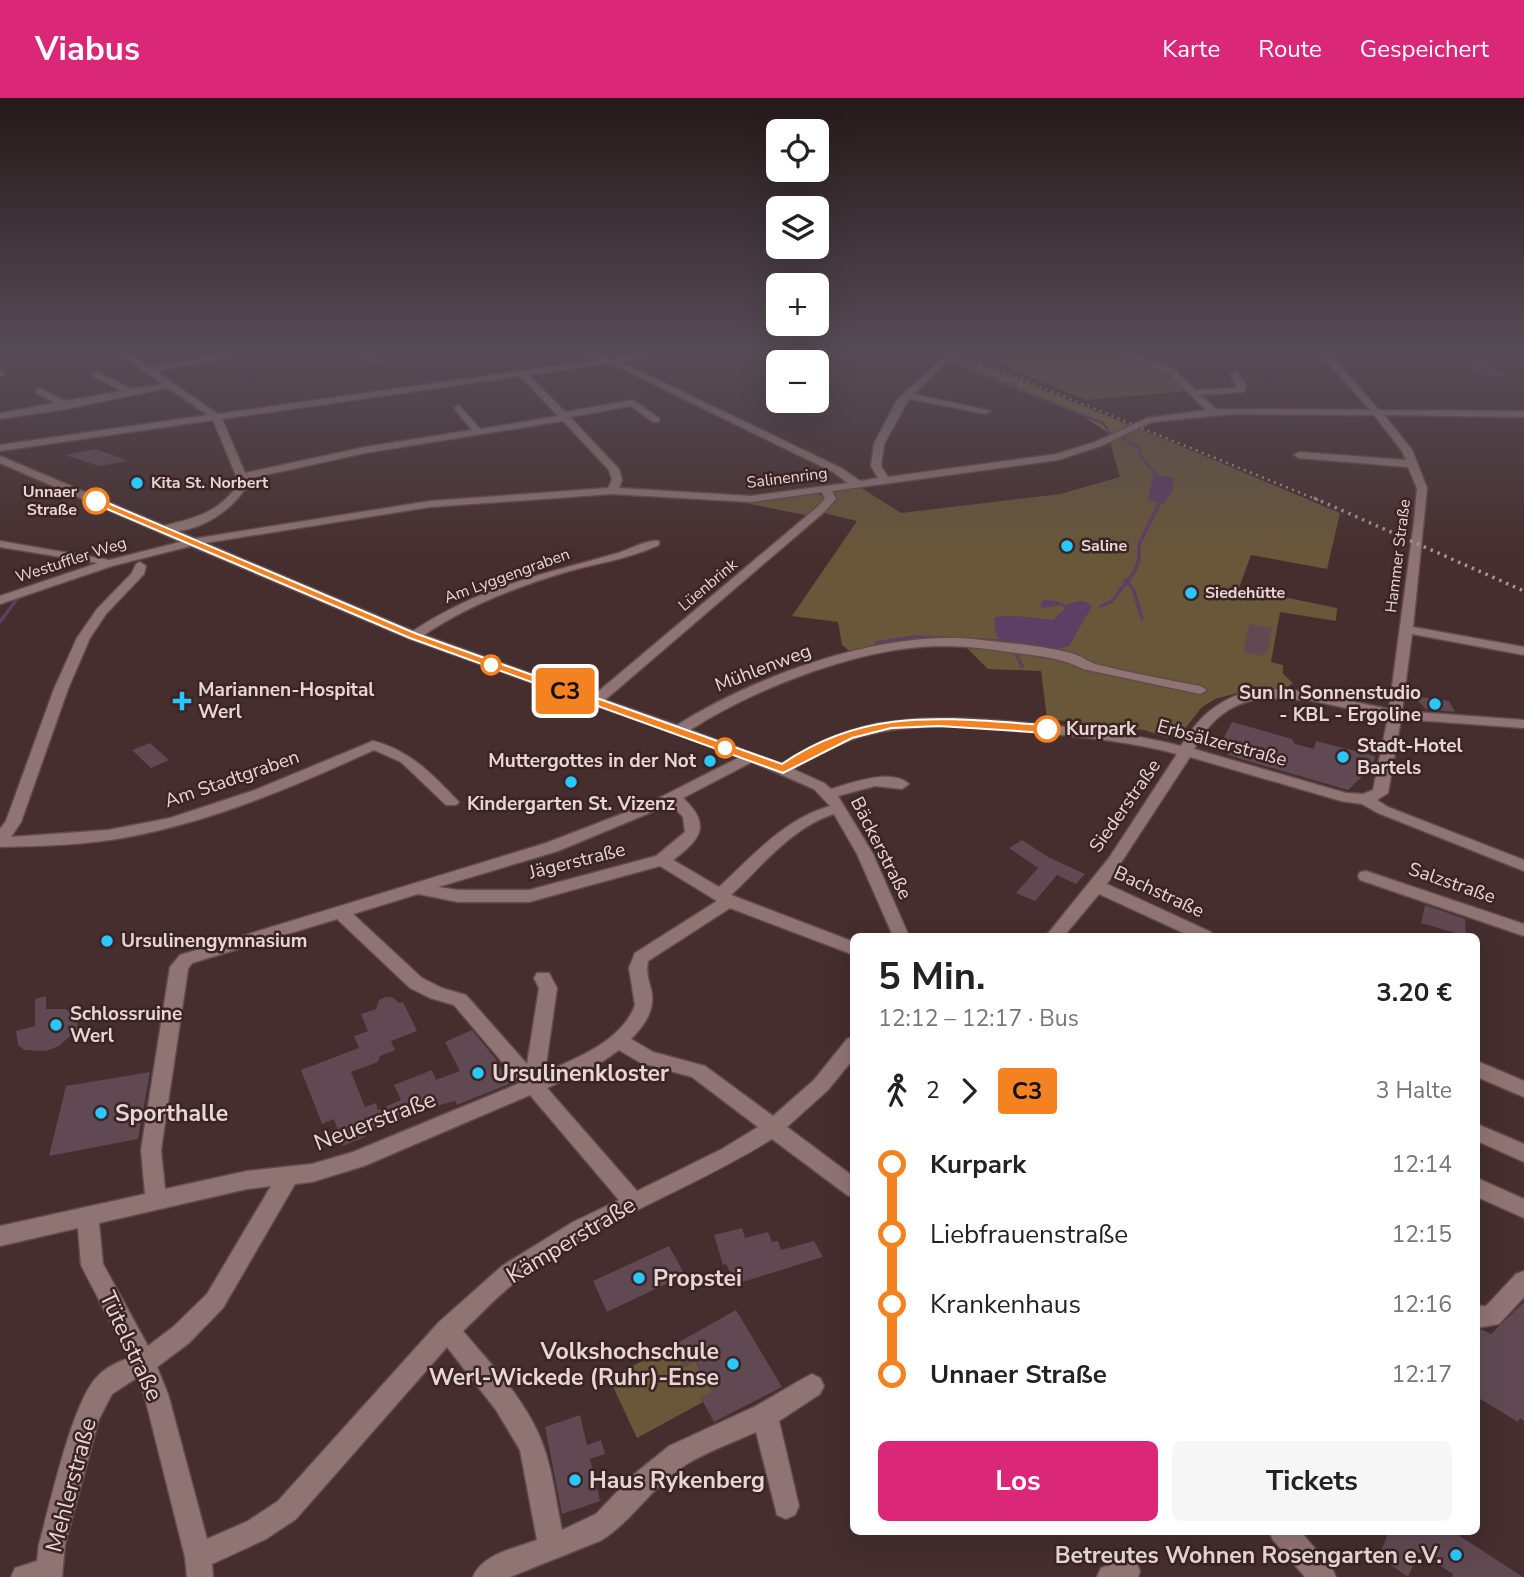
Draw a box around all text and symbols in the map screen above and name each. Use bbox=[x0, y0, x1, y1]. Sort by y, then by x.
text: Viabus bbox=[35, 27, 140, 72]
text: Karte bbox=[1162, 33, 1220, 65]
text: Route bbox=[1258, 33, 1322, 65]
text: Gespeichert bbox=[1360, 33, 1489, 65]
map controls bbox=[766, 119, 829, 413]
button: locate bbox=[766, 119, 829, 182]
button: layers bbox=[766, 196, 829, 259]
button: + bbox=[766, 273, 829, 336]
button: − bbox=[766, 350, 829, 413]
street label: Salinenring bbox=[745, 462, 829, 494]
place label: Kita St. Norbert bbox=[151, 472, 269, 494]
marker: Kita St. Norbert bbox=[129, 475, 145, 491]
place label: Unnaer Straße bbox=[23, 481, 78, 521]
marker: Unnaer Straße bbox=[83, 488, 109, 514]
street label: Hammer Straße bbox=[1380, 498, 1416, 614]
street label: Westuffler Weg bbox=[13, 532, 129, 588]
place label: Saline bbox=[1081, 535, 1127, 557]
marker: Saline bbox=[1059, 538, 1075, 554]
street label: Am Lyggengraben bbox=[441, 543, 573, 609]
street label: Lüenbrink bbox=[674, 553, 743, 616]
place label: Siedehütte bbox=[1205, 582, 1286, 604]
marker: Siedehütte bbox=[1183, 585, 1199, 601]
street label: Mühlenweg bbox=[711, 638, 815, 698]
unlabelled marker bbox=[481, 655, 501, 675]
line badge: C3 bbox=[534, 668, 596, 714]
text: C3 bbox=[550, 675, 580, 707]
place label: Mariannen-Hospital Werl bbox=[198, 677, 374, 725]
place label: Sun In Sonnenstudio - KBL - Ergoline bbox=[1239, 680, 1421, 728]
marker: Mariannen-Hospital Werl bbox=[172, 691, 192, 711]
marker: Sun In Sonnenstudio - KBL - Ergoline bbox=[1427, 696, 1443, 712]
street label: Erbsälzerstraße bbox=[1154, 713, 1290, 773]
marker: Kurpark bbox=[1034, 716, 1060, 742]
place label: Kurpark bbox=[1066, 716, 1137, 742]
place label: Stadt-Hotel Bartels bbox=[1357, 733, 1463, 781]
unlabelled marker bbox=[715, 738, 735, 758]
street label: Am Stadtgraben bbox=[161, 744, 303, 814]
place label: Muttergottes in der Not bbox=[488, 748, 697, 774]
marker: Stadt-Hotel Bartels bbox=[1335, 749, 1351, 765]
marker: Muttergottes in der Not bbox=[702, 753, 718, 769]
street label: Siederstraße bbox=[1083, 754, 1167, 858]
marker: Kindergarten St. Vizenz bbox=[563, 774, 579, 790]
place label: Kindergarten St. Vizenz bbox=[467, 791, 675, 817]
street label: Bäckerstraße bbox=[844, 792, 918, 904]
street label: Jägerstraße bbox=[525, 836, 628, 886]
street label: Salzstraße bbox=[1405, 856, 1499, 910]
street label: Bachstraße bbox=[1110, 860, 1208, 924]
place label: Ursulinengymnasium bbox=[121, 928, 308, 954]
marker: Ursulinengymnasium bbox=[99, 933, 115, 949]
text: 5 Min. bbox=[878, 951, 985, 1002]
text: 3.20 € bbox=[1376, 975, 1452, 1010]
place label: Schlossruine Werl bbox=[70, 1001, 182, 1049]
text: 12:12 – 12:17 · Bus bbox=[878, 1003, 1079, 1034]
marker: Schlossruine Werl bbox=[48, 1017, 64, 1033]
place label: Ursulinenkloster bbox=[492, 1058, 669, 1089]
marker: Ursulinenkloster bbox=[470, 1065, 486, 1081]
icon: walk bbox=[878, 1072, 916, 1110]
icon: forward bbox=[950, 1072, 988, 1110]
text: 2 bbox=[926, 1075, 940, 1106]
text: C3 bbox=[1012, 1075, 1043, 1107]
text: 3 Halte bbox=[1376, 1075, 1452, 1106]
street label: Neuerstraße bbox=[310, 1084, 440, 1158]
place label: Sporthalle bbox=[115, 1098, 228, 1129]
marker: Sporthalle bbox=[93, 1105, 109, 1121]
text: Kurpark bbox=[930, 1147, 1026, 1182]
text: 12:14 bbox=[1392, 1149, 1452, 1180]
street label: Kämperstraße bbox=[501, 1189, 641, 1291]
text: Liebfrauenstraße bbox=[930, 1217, 1128, 1252]
text: 12:15 bbox=[1392, 1219, 1452, 1250]
place label: Propstei bbox=[653, 1263, 742, 1294]
marker: Propstei bbox=[631, 1270, 647, 1286]
street label: Tütelstraße bbox=[92, 1286, 170, 1406]
text: Krankenhaus bbox=[930, 1287, 1081, 1322]
text: 12:16 bbox=[1392, 1289, 1452, 1320]
place label: Volkshochschule Werl-Wickede (Ruhr)-Ense bbox=[429, 1336, 719, 1393]
marker: Volkshochschule Werl-Wickede (Ruhr)-Ense bbox=[725, 1356, 741, 1372]
text: Unnaer Straße bbox=[930, 1357, 1107, 1392]
text: 12:17 bbox=[1392, 1359, 1452, 1390]
street label: Mehlerstraße bbox=[38, 1414, 104, 1556]
button: Los bbox=[878, 1441, 1158, 1521]
button: Tickets bbox=[1172, 1441, 1452, 1521]
place label: Haus Rykenberg bbox=[589, 1465, 765, 1496]
marker: Haus Rykenberg bbox=[567, 1472, 583, 1488]
place label: Betreutes Wohnen Rosengarten e.V. bbox=[1055, 1540, 1442, 1571]
marker: Betreutes Wohnen Rosengarten e.V. bbox=[1448, 1547, 1464, 1563]

